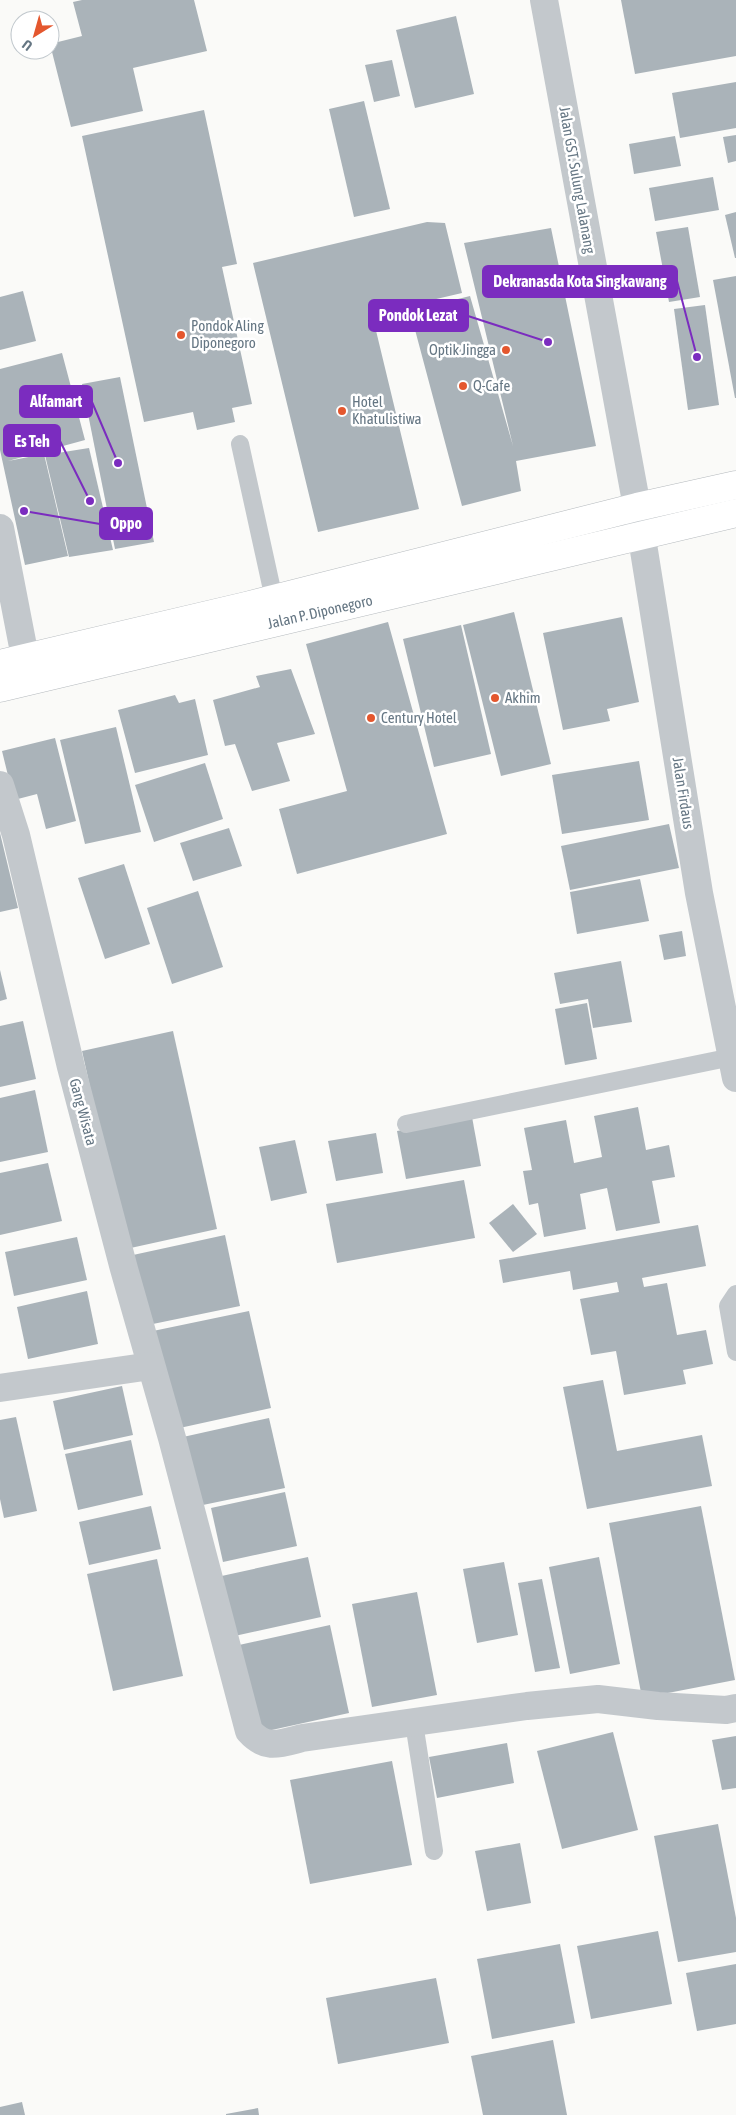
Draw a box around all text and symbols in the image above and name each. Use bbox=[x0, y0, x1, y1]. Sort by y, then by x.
north arrow bbox=[10, 10, 60, 60]
text: U bbox=[19, 37, 35, 54]
street label: Jalan GST. Sulung Lalanang bbox=[556, 105, 599, 255]
callout: Dekranasda Kota Singkawang bbox=[483, 266, 677, 297]
text: Dekranasda Kota Singkawang bbox=[493, 272, 667, 290]
callout: Pondok Lezat bbox=[369, 300, 468, 331]
text: Pondok Lezat bbox=[379, 306, 458, 324]
place label: Pondok Aling Diponegoro bbox=[191, 317, 264, 351]
marker: Pondok Aling Diponegoro bbox=[175, 329, 187, 341]
place label: Optik Jingga bbox=[429, 341, 496, 358]
marker: Optik Jingga bbox=[500, 344, 512, 356]
place label: Q-Cafe bbox=[473, 377, 510, 394]
marker: Q-Cafe bbox=[457, 380, 469, 392]
callout: Alfamart bbox=[20, 386, 92, 417]
text: Alfamart bbox=[29, 392, 82, 410]
place label: Hotel Khatulistiwa bbox=[352, 393, 421, 427]
marker: Hotel Khatulistiwa bbox=[336, 405, 348, 417]
callout: Es Teh bbox=[4, 425, 60, 456]
text: Es Teh bbox=[14, 432, 50, 450]
callout: Oppo bbox=[100, 508, 152, 539]
text: Oppo bbox=[110, 514, 142, 532]
street label: Jalan P. Diponegoro bbox=[266, 591, 374, 632]
place label: Akhim bbox=[505, 689, 540, 706]
marker: Akhim bbox=[489, 692, 501, 704]
place label: Century Hotel bbox=[381, 709, 457, 726]
marker: Century Hotel bbox=[365, 712, 377, 724]
street label: Jalan Firdaus bbox=[669, 756, 698, 830]
street label: Gang Wisata bbox=[66, 1077, 101, 1147]

